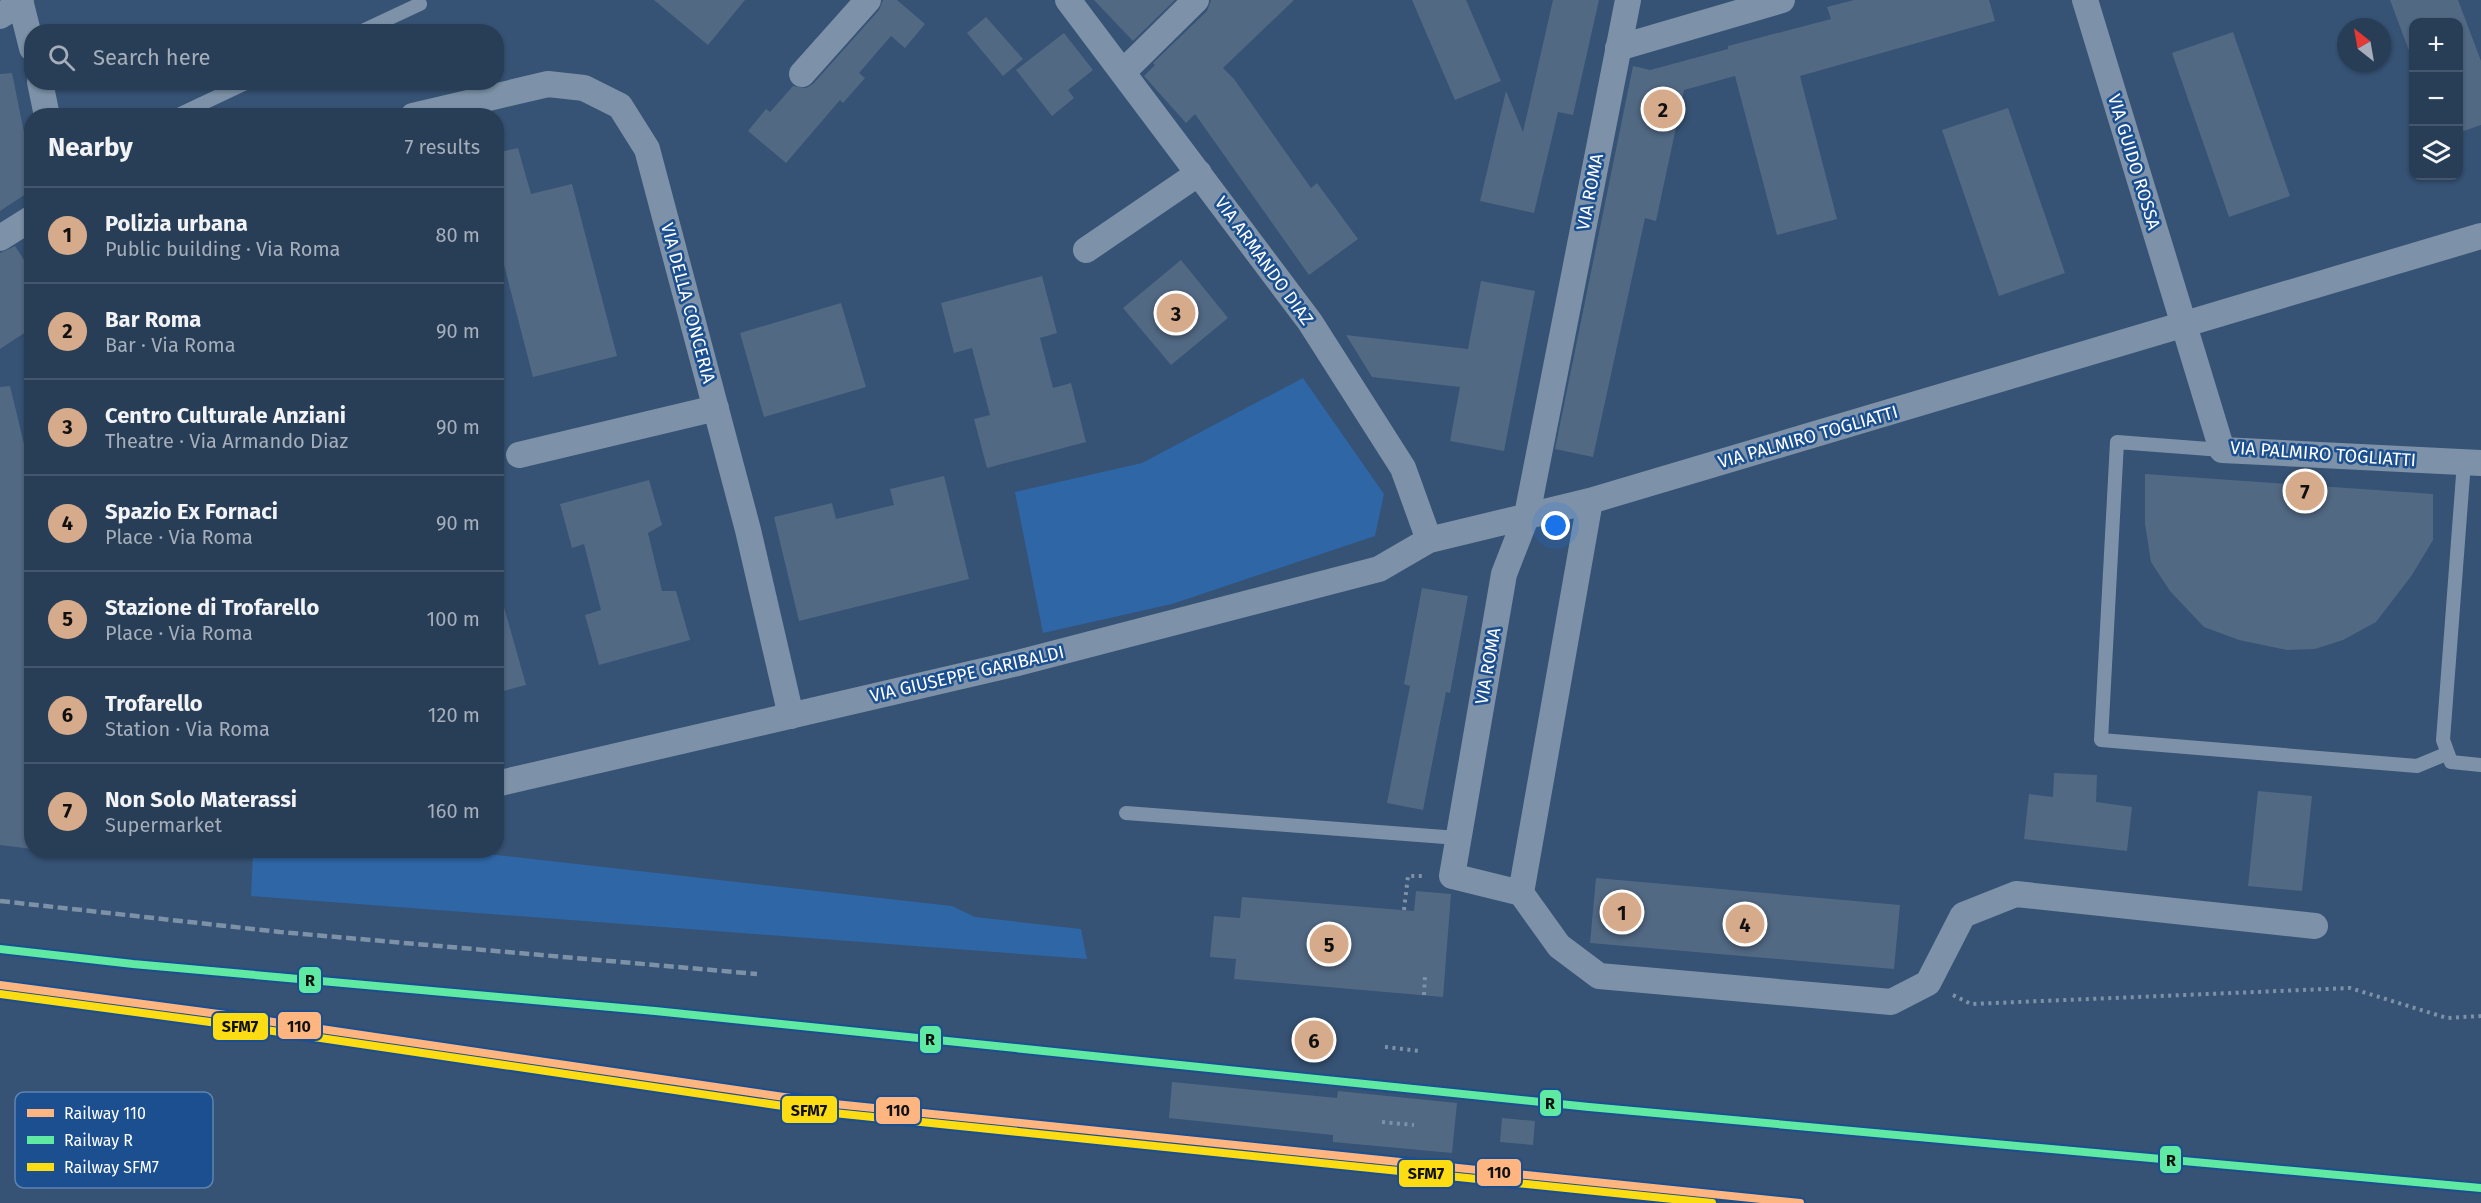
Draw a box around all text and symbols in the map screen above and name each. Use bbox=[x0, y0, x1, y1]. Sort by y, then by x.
north arrow bbox=[2337, 18, 2391, 72]
map controls bbox=[2409, 18, 2463, 180]
button: + bbox=[2409, 18, 2463, 72]
search box bbox=[24, 24, 504, 90]
icon: search bbox=[45, 41, 78, 74]
text: Search here bbox=[93, 44, 211, 71]
button: − bbox=[2409, 72, 2463, 126]
pin: 2 bbox=[1644, 86, 1682, 132]
street label: VIA GUIDO ROSSA bbox=[2103, 92, 2165, 233]
button: layers bbox=[2409, 126, 2463, 180]
text: Nearby bbox=[48, 132, 133, 163]
text: 7 results bbox=[404, 135, 480, 159]
street label: VIA ROMA bbox=[1572, 151, 1608, 232]
street label: VIA ARMANDO DIAZ bbox=[1210, 192, 1318, 330]
text: Polizia urbana bbox=[105, 210, 248, 237]
street label: VIA DELLA CONCERIA bbox=[656, 220, 720, 386]
text: 1 bbox=[63, 223, 72, 247]
text: 80 m bbox=[435, 223, 480, 247]
text: Public building · Via Roma bbox=[105, 237, 340, 261]
pin: 3 bbox=[1156, 290, 1196, 336]
text: Bar Roma bbox=[105, 306, 201, 333]
text: 2 bbox=[62, 319, 73, 343]
text: 90 m bbox=[436, 319, 480, 343]
text: Bar · Via Roma bbox=[105, 333, 236, 357]
street label: VIA PALMIRO TOGLIATTI bbox=[1715, 401, 1901, 473]
text: Centro Culturale Anziani bbox=[105, 402, 346, 429]
text: 3 bbox=[62, 415, 73, 439]
text: 90 m bbox=[436, 415, 480, 439]
text: Theatre · Via Armando Diaz bbox=[105, 429, 348, 453]
street label: VIA PALMIRO TOGLIATTI bbox=[2229, 437, 2417, 471]
pin: 7 bbox=[2286, 468, 2324, 514]
text: Spazio Ex Fornaci bbox=[105, 498, 278, 525]
text: 4 bbox=[62, 511, 73, 535]
text: 90 m bbox=[436, 511, 480, 535]
your location bbox=[1541, 511, 1570, 540]
text: Place · Via Roma bbox=[105, 525, 253, 549]
text: Stazione di Trofarello bbox=[105, 594, 319, 621]
text: 5 bbox=[62, 607, 73, 631]
text: 100 m bbox=[427, 607, 480, 631]
text: Place · Via Roma bbox=[105, 621, 253, 645]
street label: VIA ROMA bbox=[1470, 625, 1506, 706]
street label: VIA GIUSEPPE GARIBALDI bbox=[868, 641, 1066, 707]
text: Trofarello bbox=[105, 690, 203, 717]
text: 6 bbox=[62, 703, 73, 727]
text: 120 m bbox=[428, 703, 480, 727]
text: Station · Via Roma bbox=[105, 717, 270, 741]
text: Non Solo Materassi bbox=[105, 786, 297, 813]
text: 7 bbox=[63, 799, 72, 823]
text: 160 m bbox=[427, 799, 480, 823]
text: Supermarket bbox=[105, 813, 222, 837]
pin: 1 bbox=[1602, 890, 1642, 934]
pin: 4 bbox=[1726, 902, 1764, 946]
pin: 5 bbox=[1310, 922, 1348, 966]
line badge: R bbox=[298, 966, 322, 994]
text: R bbox=[305, 971, 315, 990]
line badge: 110 bbox=[277, 1011, 322, 1040]
line badge: SFM7 bbox=[212, 1012, 269, 1041]
text: SFM7 bbox=[222, 1017, 259, 1036]
text: 110 bbox=[287, 1017, 311, 1036]
pin: 6 bbox=[1294, 1018, 1334, 1062]
line badge: R bbox=[919, 1025, 942, 1054]
text: R bbox=[925, 1030, 935, 1049]
line badge: R bbox=[1539, 1089, 1562, 1117]
legend bbox=[15, 1092, 213, 1188]
text: R bbox=[1545, 1094, 1555, 1113]
line badge: SFM7 bbox=[781, 1095, 838, 1124]
line badge: 110 bbox=[875, 1096, 921, 1125]
text: SFM7 bbox=[791, 1101, 828, 1120]
text: 110 bbox=[886, 1101, 910, 1120]
text: Railway 110 bbox=[64, 1104, 146, 1123]
text: Railway R bbox=[64, 1131, 133, 1150]
line badge: R bbox=[2159, 1145, 2182, 1174]
text: R bbox=[2166, 1151, 2176, 1170]
text: Railway SFM7 bbox=[64, 1158, 159, 1177]
line badge: 110 bbox=[1476, 1158, 1522, 1187]
line badge: SFM7 bbox=[1398, 1159, 1454, 1188]
text: 110 bbox=[1487, 1163, 1511, 1182]
text: SFM7 bbox=[1408, 1164, 1445, 1183]

